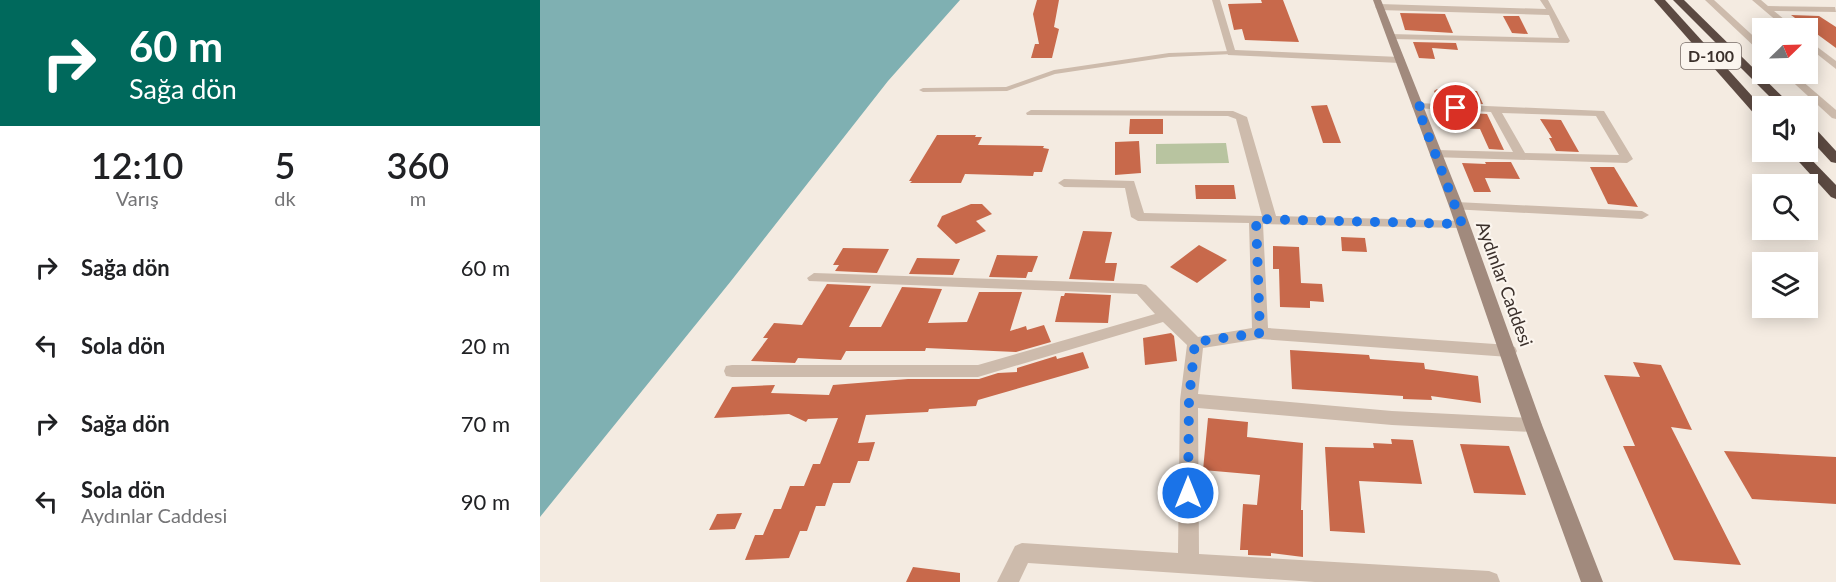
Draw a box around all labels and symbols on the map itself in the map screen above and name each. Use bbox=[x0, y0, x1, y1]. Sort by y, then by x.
north arrow bbox=[1752, 18, 1818, 84]
road number: D-100 bbox=[1681, 43, 1741, 69]
pin bbox=[1430, 82, 1481, 133]
street label: Aydınlar Caddesi bbox=[1472, 218, 1538, 349]
position arrow bbox=[1156, 461, 1220, 525]

